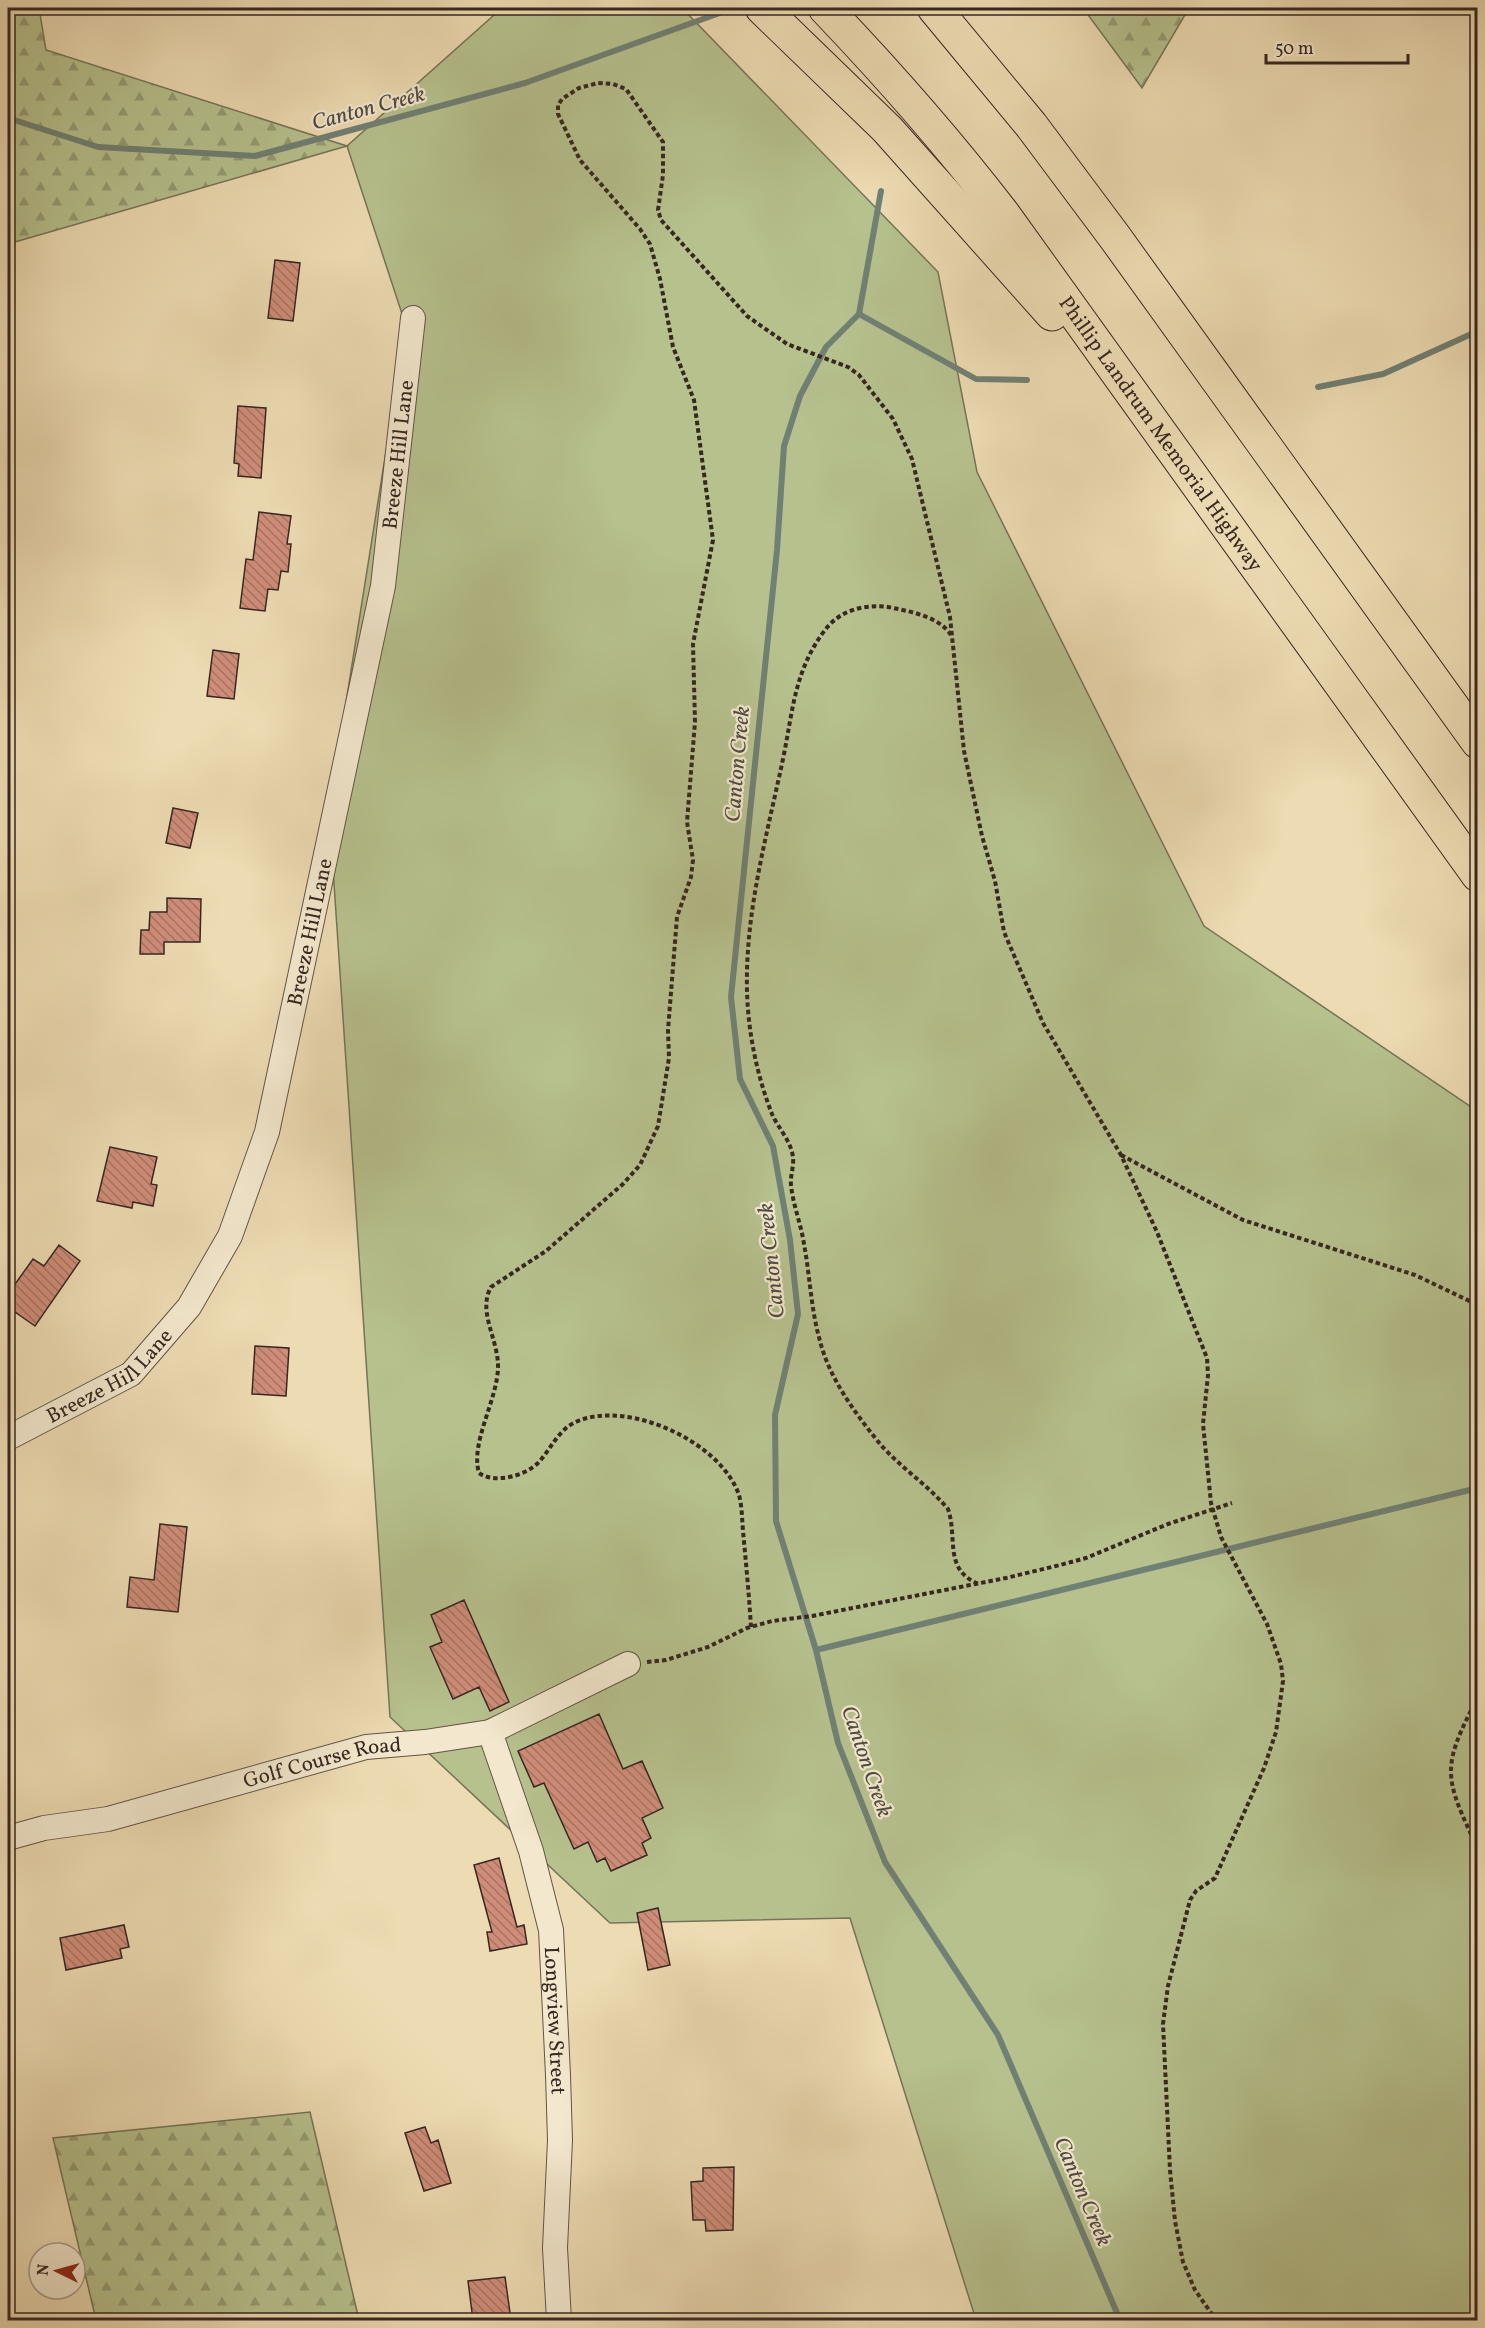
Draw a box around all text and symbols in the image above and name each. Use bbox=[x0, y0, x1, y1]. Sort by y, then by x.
scale bar bbox=[1266, 27, 1408, 65]
text: 50 m bbox=[1275, 37, 1314, 62]
water label: Canton Creek bbox=[309, 79, 429, 139]
street label: Phillip Landrum Memorial Highway bbox=[1051, 291, 1269, 579]
street label: Breeze Hill Lane bbox=[376, 379, 422, 531]
water label: Canton Creek bbox=[718, 705, 759, 823]
street label: Breeze Hill Lane bbox=[281, 856, 341, 1009]
water label: Canton Creek bbox=[751, 1201, 794, 1320]
street label: Breeze Hill Lane bbox=[42, 1323, 180, 1431]
water label: Canton Creek bbox=[832, 1702, 899, 1822]
street label: Golf Course Road bbox=[240, 1731, 403, 1797]
street label: Longview Street bbox=[536, 1946, 572, 2095]
water label: Canton Creek bbox=[1045, 2133, 1119, 2251]
north arrow bbox=[27, 2241, 87, 2301]
text: N bbox=[33, 2263, 56, 2277]

